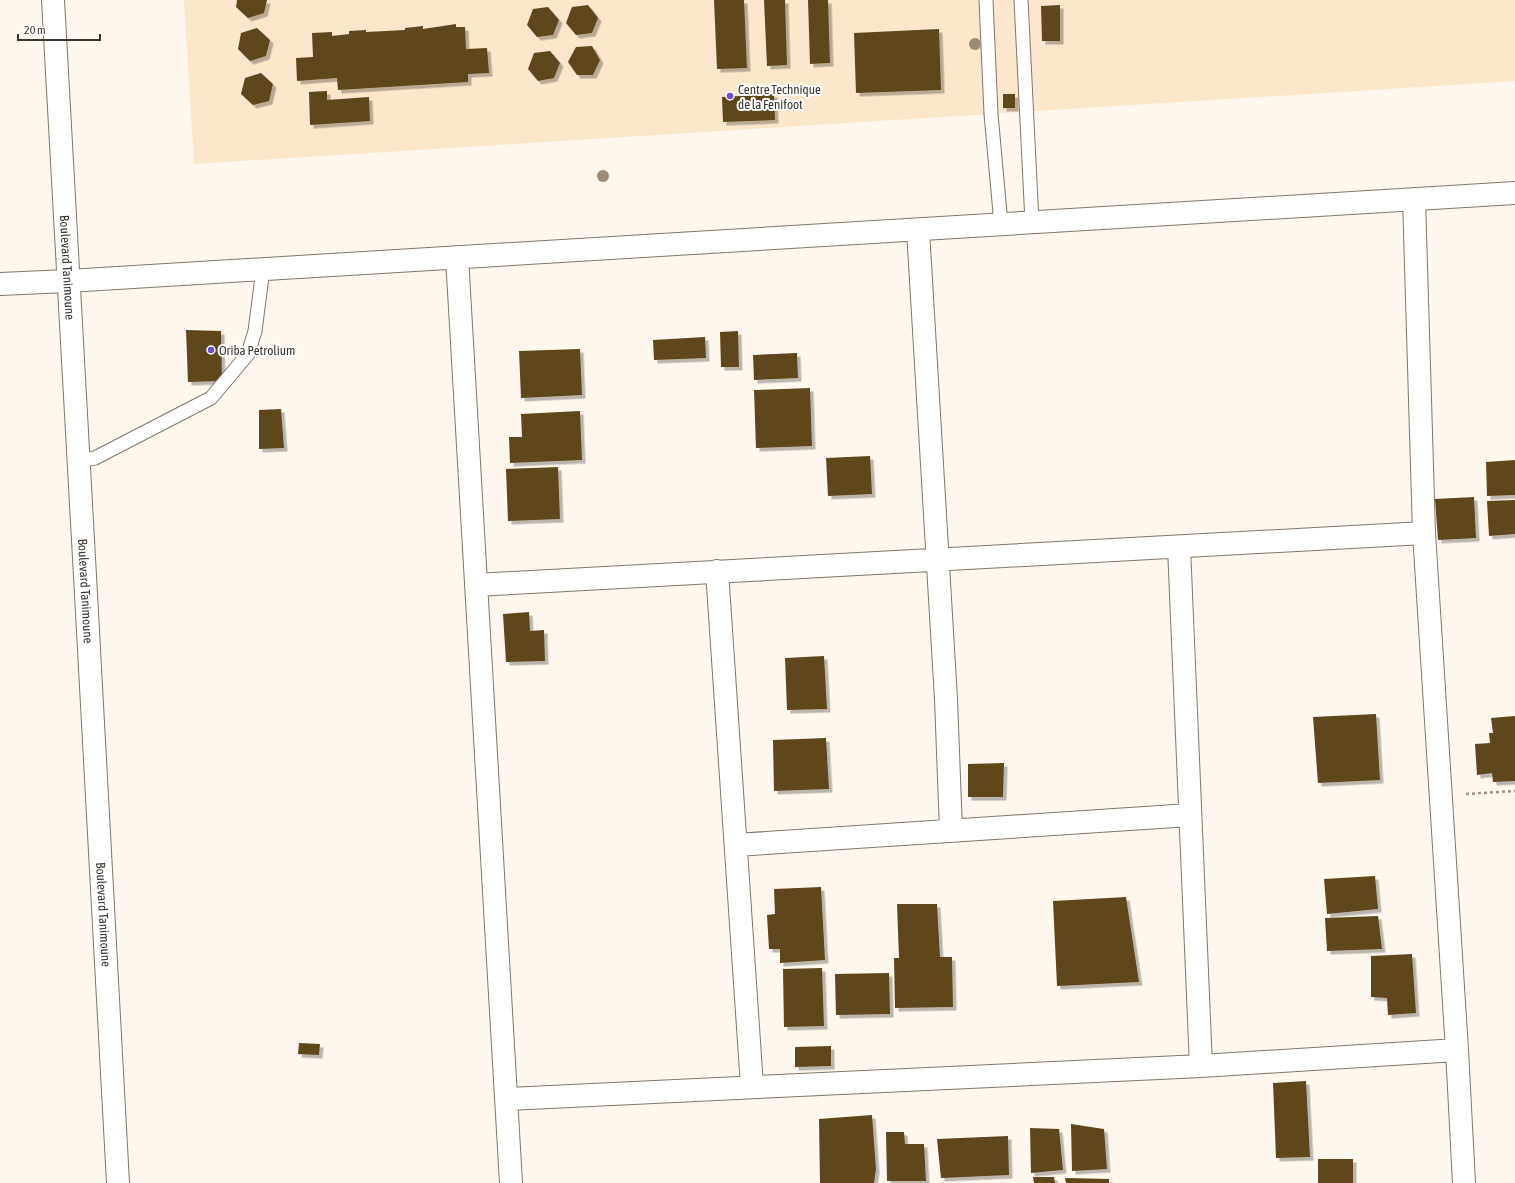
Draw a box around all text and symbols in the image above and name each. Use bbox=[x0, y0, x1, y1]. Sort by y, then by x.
scale bar bbox=[18, 16, 100, 42]
text: 20 m bbox=[24, 23, 46, 37]
place label: Centre Technique de la Fenifoot bbox=[738, 82, 821, 112]
marker: Centre Technique de la Fenifoot bbox=[725, 91, 735, 101]
street label: Boulevard Tanimoune bbox=[57, 215, 78, 320]
place label: Oriba Petrolium bbox=[219, 343, 295, 358]
marker: Oriba Petrolium bbox=[206, 345, 216, 355]
street label: Boulevard Tanimoune bbox=[75, 538, 96, 644]
street label: Boulevard Tanimoune bbox=[93, 862, 114, 968]

